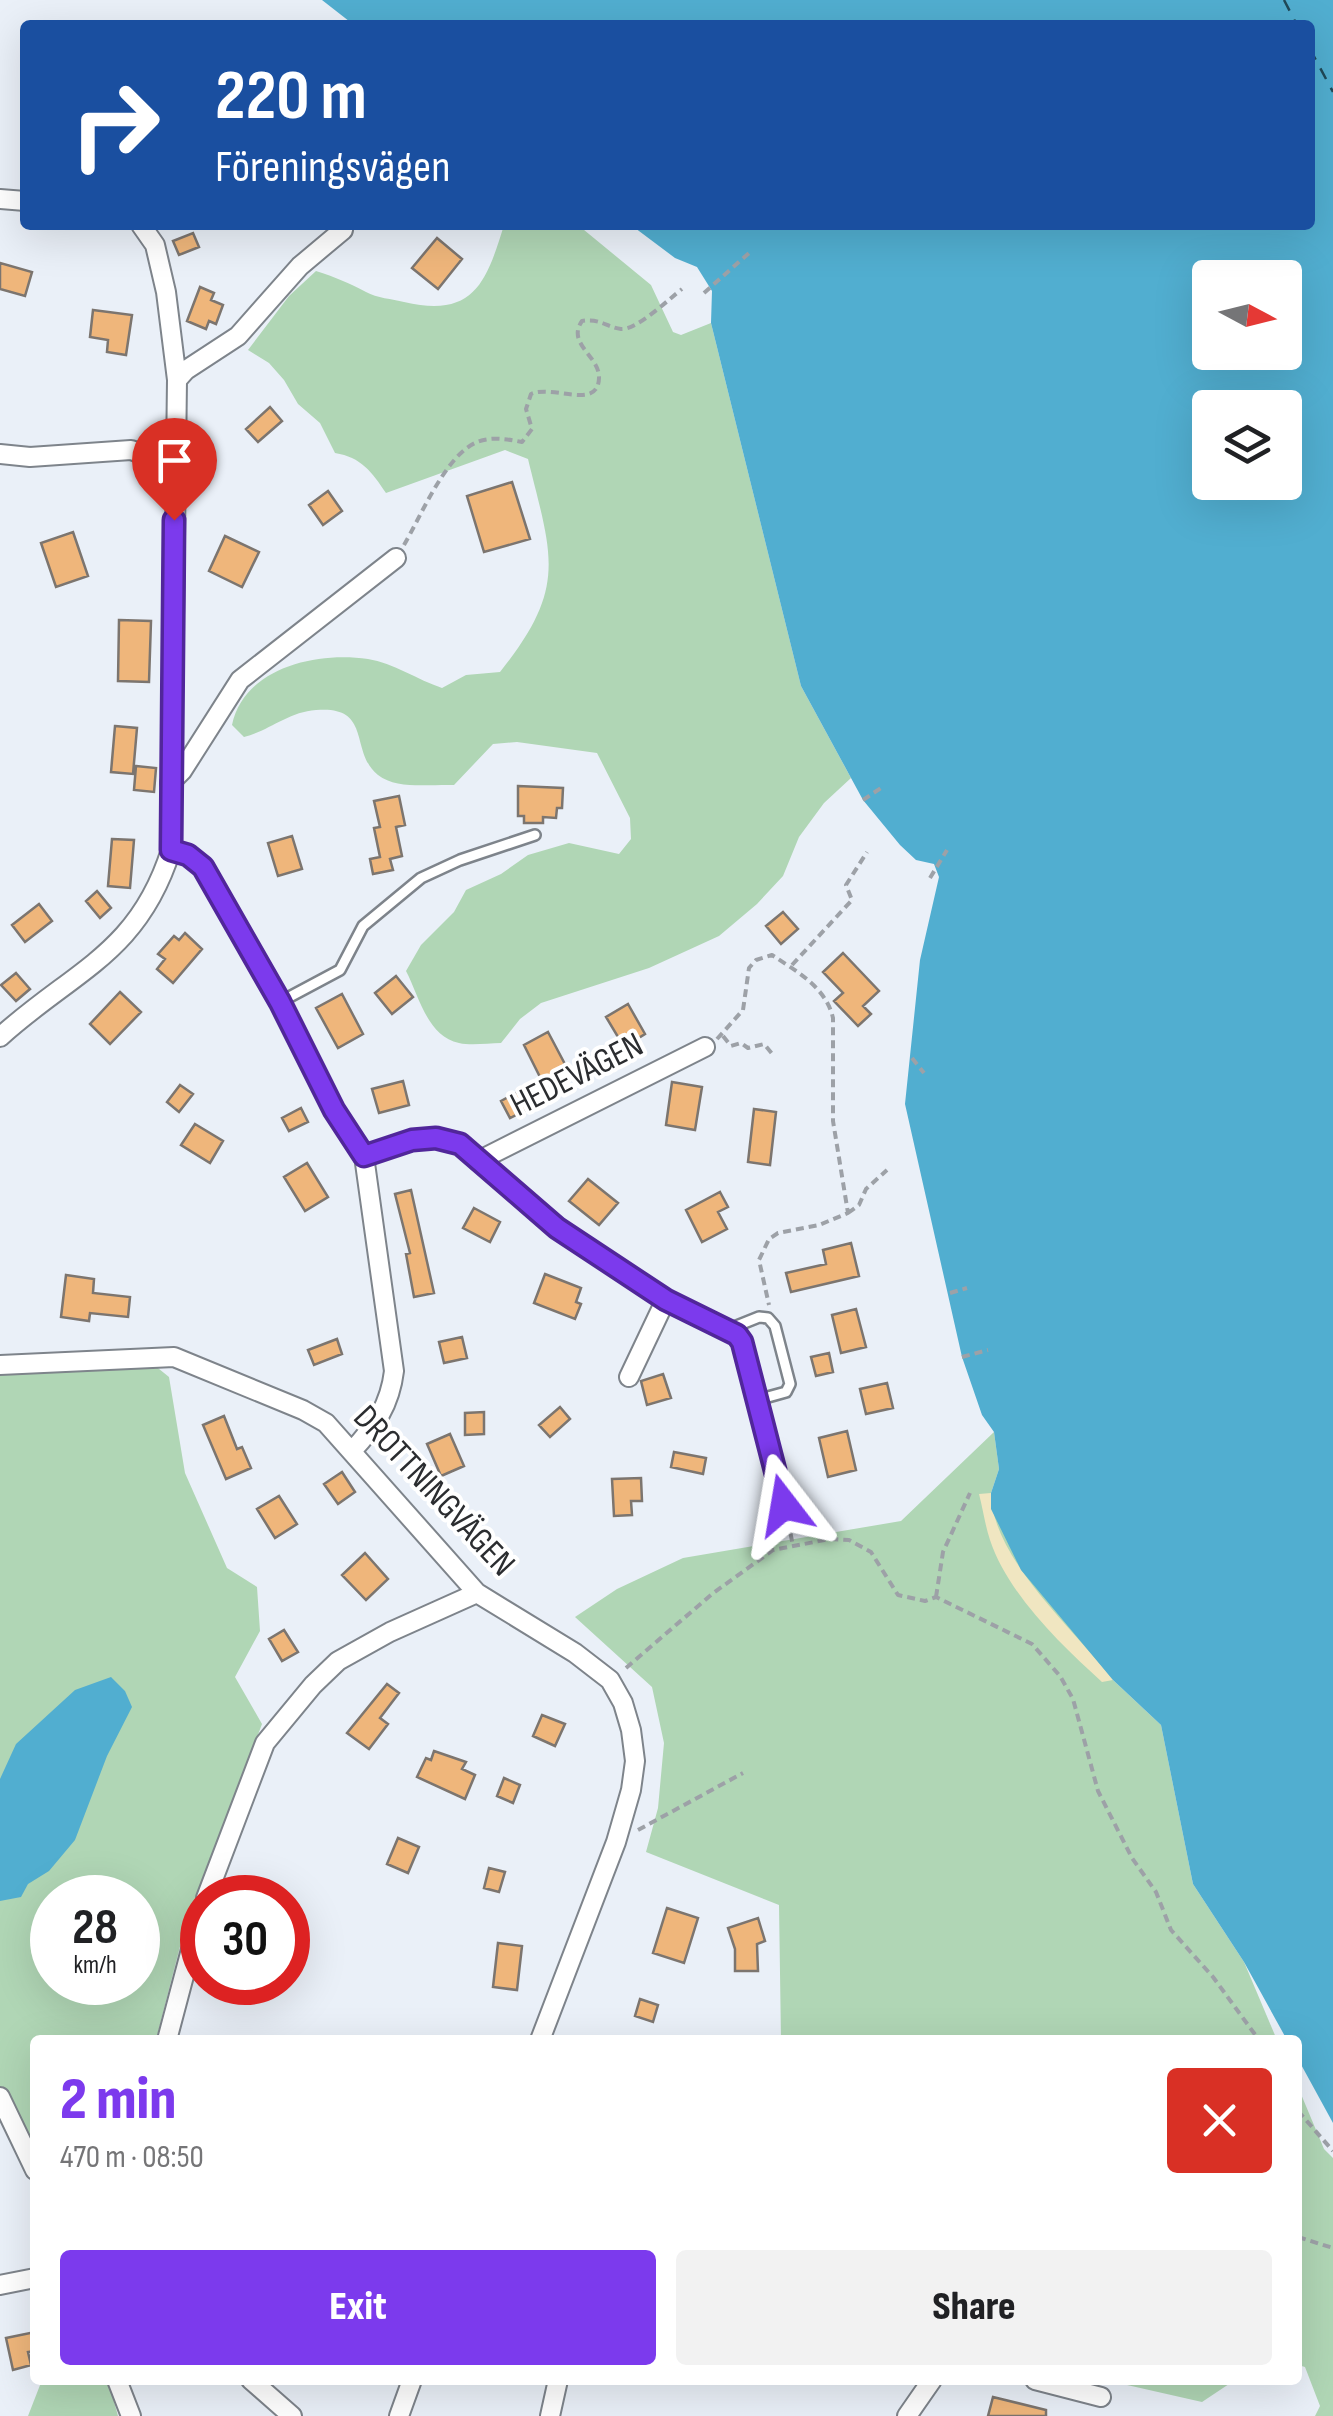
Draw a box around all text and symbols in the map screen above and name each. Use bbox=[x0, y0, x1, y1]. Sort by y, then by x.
text: 220 m bbox=[215, 55, 367, 139]
icon: right bbox=[50, 60, 180, 190]
text: Föreningsvägen bbox=[215, 140, 450, 195]
north arrow bbox=[1192, 260, 1302, 370]
map controls bbox=[1192, 260, 1302, 500]
button: layers bbox=[1192, 390, 1302, 500]
pin bbox=[132, 418, 217, 521]
icon: arrive bbox=[147, 433, 202, 488]
street label: HEDEVÄGEN bbox=[503, 1023, 651, 1127]
street label: DROTTNINGVÄGEN bbox=[344, 1397, 524, 1585]
position arrow bbox=[732, 1453, 836, 1557]
speed limit sign: 30 bbox=[180, 1875, 310, 2005]
text: 28 bbox=[72, 1898, 118, 1958]
text: km/h bbox=[73, 1950, 117, 1981]
text: 2 min bbox=[60, 2064, 176, 2136]
button: close bbox=[1167, 2068, 1272, 2173]
text: 470 m · 08:50 bbox=[60, 2138, 204, 2177]
button: Exit bbox=[60, 2250, 656, 2365]
button: Share bbox=[676, 2250, 1272, 2365]

